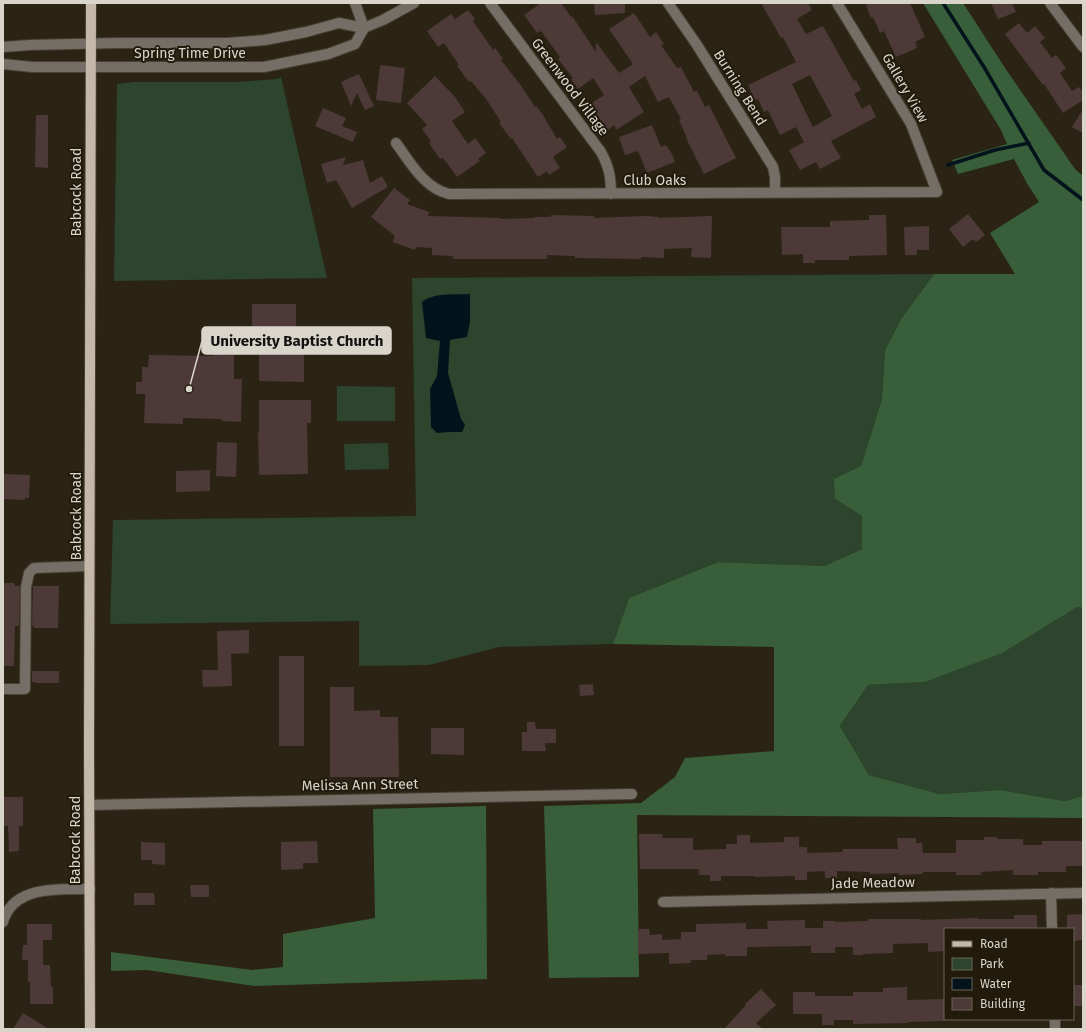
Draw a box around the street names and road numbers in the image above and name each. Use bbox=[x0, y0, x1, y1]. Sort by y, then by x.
street label: Greenwood Village bbox=[528, 35, 612, 139]
street label: Spring Time Drive bbox=[134, 45, 246, 62]
street label: Burning Bend bbox=[710, 47, 770, 129]
street label: Gallery View bbox=[878, 50, 932, 126]
street label: Babcock Road bbox=[68, 148, 85, 236]
street label: Club Oaks bbox=[624, 172, 687, 189]
street label: Babcock Road bbox=[68, 472, 85, 560]
street label: Melissa Ann Street bbox=[301, 775, 419, 795]
street label: Babcock Road bbox=[67, 796, 84, 884]
street label: Jade Meadow bbox=[831, 874, 915, 892]

